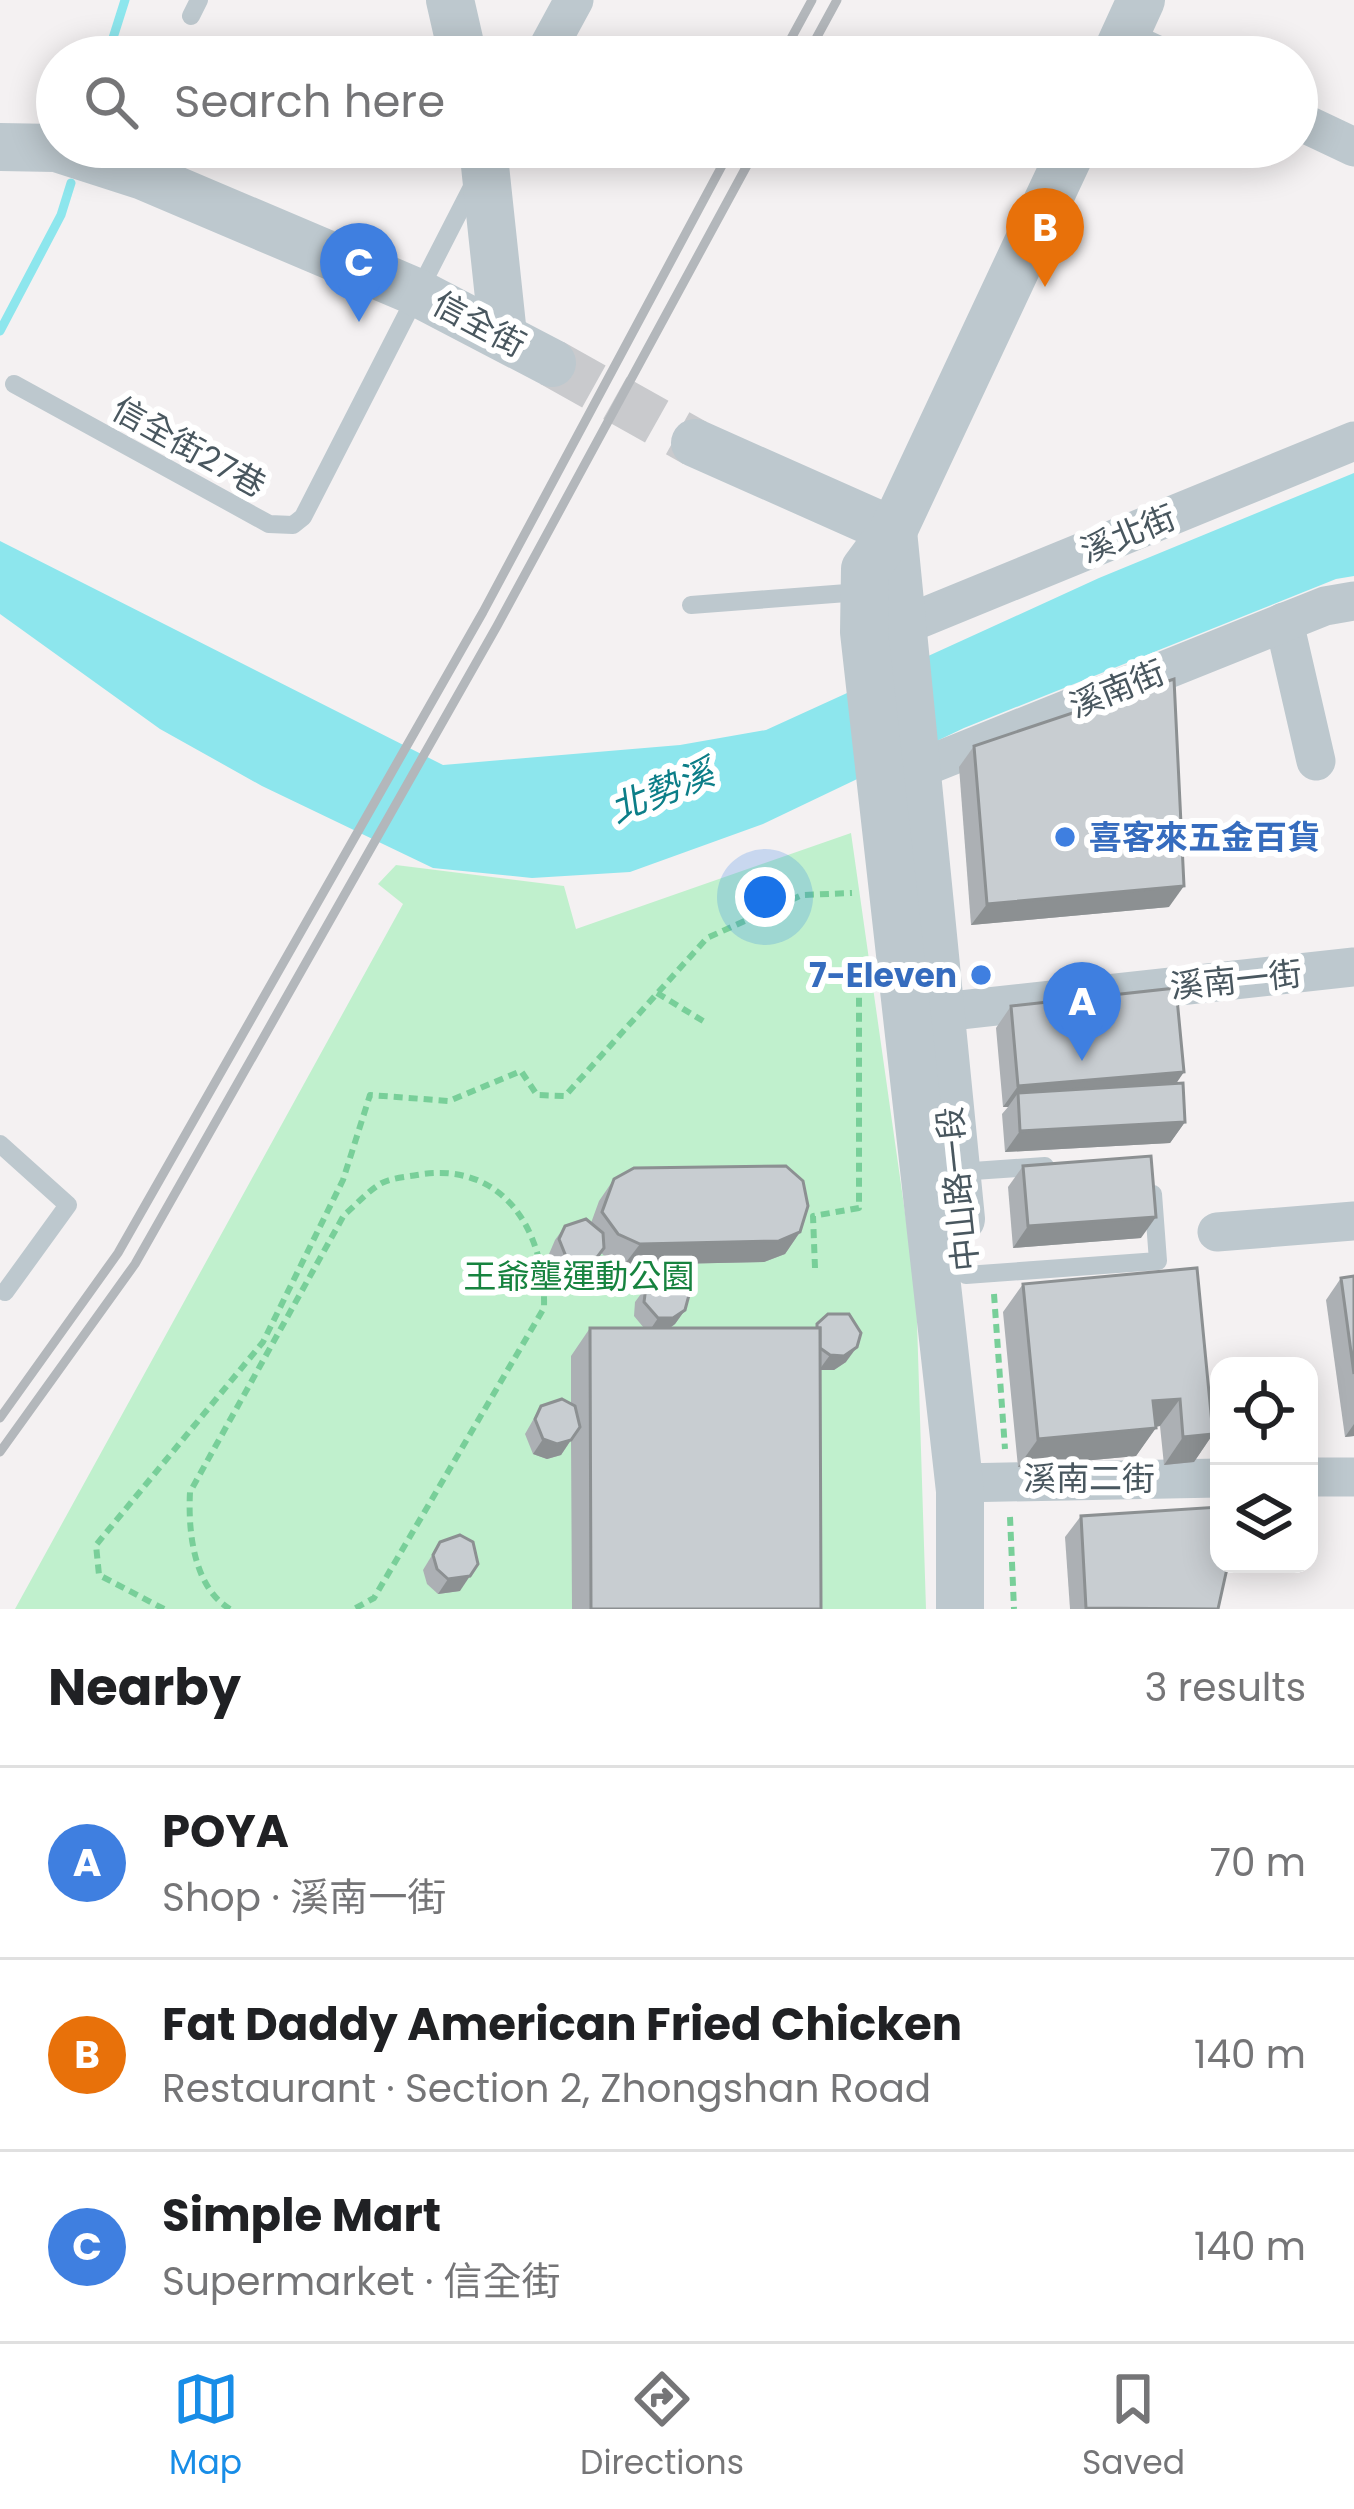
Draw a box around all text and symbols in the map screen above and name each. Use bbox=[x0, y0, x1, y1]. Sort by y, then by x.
search box bbox=[36, 36, 1318, 168]
icon: search bbox=[78, 69, 144, 135]
text: Search here bbox=[174, 70, 445, 133]
pin: B bbox=[1006, 188, 1084, 287]
pin: C bbox=[320, 223, 398, 322]
street label: 信全街 bbox=[424, 280, 534, 368]
street label: 信全街27巷 bbox=[104, 385, 274, 509]
street label: 溪北街 bbox=[1073, 494, 1183, 574]
street label: 溪南街 bbox=[1062, 649, 1172, 729]
water label: 北勢溪 bbox=[602, 745, 726, 835]
place label: 喜客來五金百貨 bbox=[1089, 814, 1320, 861]
marker: 喜客來五金百貨 bbox=[1052, 824, 1078, 850]
your location bbox=[735, 867, 795, 927]
street label: 溪南一街 bbox=[1168, 950, 1304, 1010]
place label: 7-Eleven bbox=[809, 952, 957, 999]
marker: 7-Eleven bbox=[968, 962, 994, 988]
pin: A bbox=[1043, 962, 1121, 1061]
street label: 中山路一段 bbox=[926, 1104, 990, 1274]
park label: 王爺壟運動公園 bbox=[464, 1253, 695, 1300]
map controls bbox=[1210, 1357, 1318, 1573]
button: locate bbox=[1210, 1357, 1318, 1465]
street label: 溪南二街 bbox=[1023, 1455, 1155, 1502]
button: layers bbox=[1210, 1465, 1318, 1573]
text: Nearby bbox=[48, 1651, 241, 1723]
text: 3 results bbox=[1144, 1660, 1306, 1715]
text: POYA bbox=[162, 1800, 289, 1863]
text: A bbox=[73, 1835, 101, 1890]
text: 70 m bbox=[1210, 1835, 1306, 1890]
text: Shop · 溪南一街 bbox=[162, 1870, 446, 1925]
text: Fat Daddy American Fried Chicken bbox=[162, 1993, 962, 2056]
text: B bbox=[74, 2027, 100, 2082]
text: 140 m bbox=[1194, 2027, 1306, 2082]
text: Restaurant · Section 2, Zhongshan Road bbox=[162, 2061, 931, 2116]
text: Simple Mart bbox=[162, 2184, 441, 2247]
text: C bbox=[72, 2219, 102, 2274]
text: 140 m bbox=[1194, 2219, 1306, 2274]
text: Supermarket · 信全街 bbox=[162, 2254, 561, 2309]
tab: Map bbox=[169, 2366, 242, 2488]
tab: Directions bbox=[580, 2366, 744, 2488]
tab: Saved bbox=[1082, 2366, 1185, 2488]

